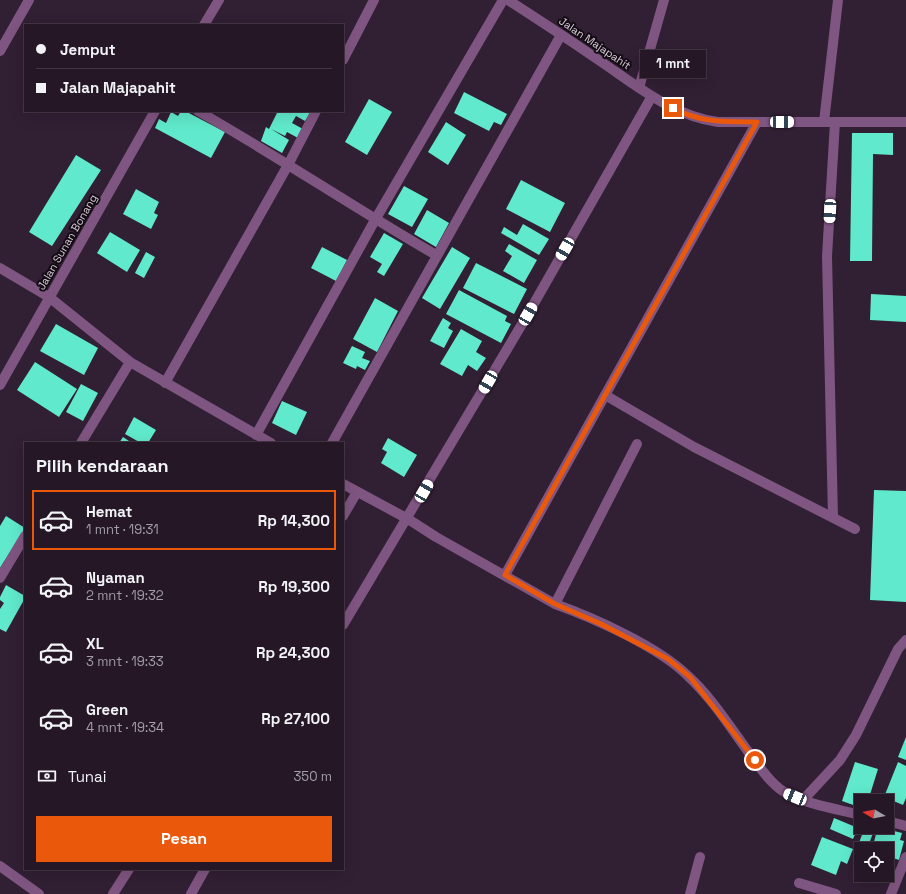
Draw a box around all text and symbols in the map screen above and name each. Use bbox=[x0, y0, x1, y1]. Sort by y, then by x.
street label: Jalan Majapahit bbox=[556, 14, 634, 72]
text: Jemput bbox=[60, 40, 116, 59]
callout: 1 mnt bbox=[640, 50, 706, 78]
text: 1 mnt bbox=[656, 55, 690, 72]
text: Jalan Majapahit bbox=[60, 78, 176, 97]
route end bbox=[664, 99, 682, 117]
car bbox=[770, 116, 794, 128]
street label: Jalan Sunan Bonang bbox=[34, 192, 100, 292]
car bbox=[823, 199, 837, 223]
car bbox=[554, 236, 576, 262]
car bbox=[517, 301, 539, 327]
car bbox=[477, 369, 499, 395]
text: Pilih kendaraan bbox=[36, 454, 169, 477]
car bbox=[413, 478, 435, 504]
icon: car bbox=[38, 502, 74, 538]
text: Hemat bbox=[86, 502, 132, 521]
text: Rp 14,300 bbox=[258, 511, 330, 530]
text: 1 mnt · 19:31 bbox=[86, 521, 159, 538]
icon: car bbox=[38, 568, 74, 604]
text: Nyaman bbox=[86, 568, 145, 587]
text: Rp 19,300 bbox=[258, 577, 330, 596]
text: 2 mnt · 19:32 bbox=[86, 587, 164, 604]
icon: car bbox=[38, 634, 74, 670]
text: XL bbox=[86, 634, 104, 653]
text: Rp 24,300 bbox=[256, 643, 330, 662]
text: 3 mnt · 19:33 bbox=[86, 653, 164, 670]
icon: car bbox=[38, 700, 74, 736]
text: Green bbox=[86, 700, 128, 719]
text: Rp 27,100 bbox=[261, 709, 330, 728]
text: 4 mnt · 19:34 bbox=[86, 719, 164, 736]
route start bbox=[746, 751, 764, 769]
icon: cash bbox=[36, 765, 58, 787]
text: Tunai bbox=[68, 767, 106, 786]
text: 350 m bbox=[294, 768, 332, 785]
car bbox=[782, 787, 808, 807]
north arrow bbox=[854, 794, 894, 834]
map controls bbox=[854, 794, 894, 882]
button: Pesan bbox=[36, 816, 332, 862]
button: locate bbox=[854, 842, 894, 882]

